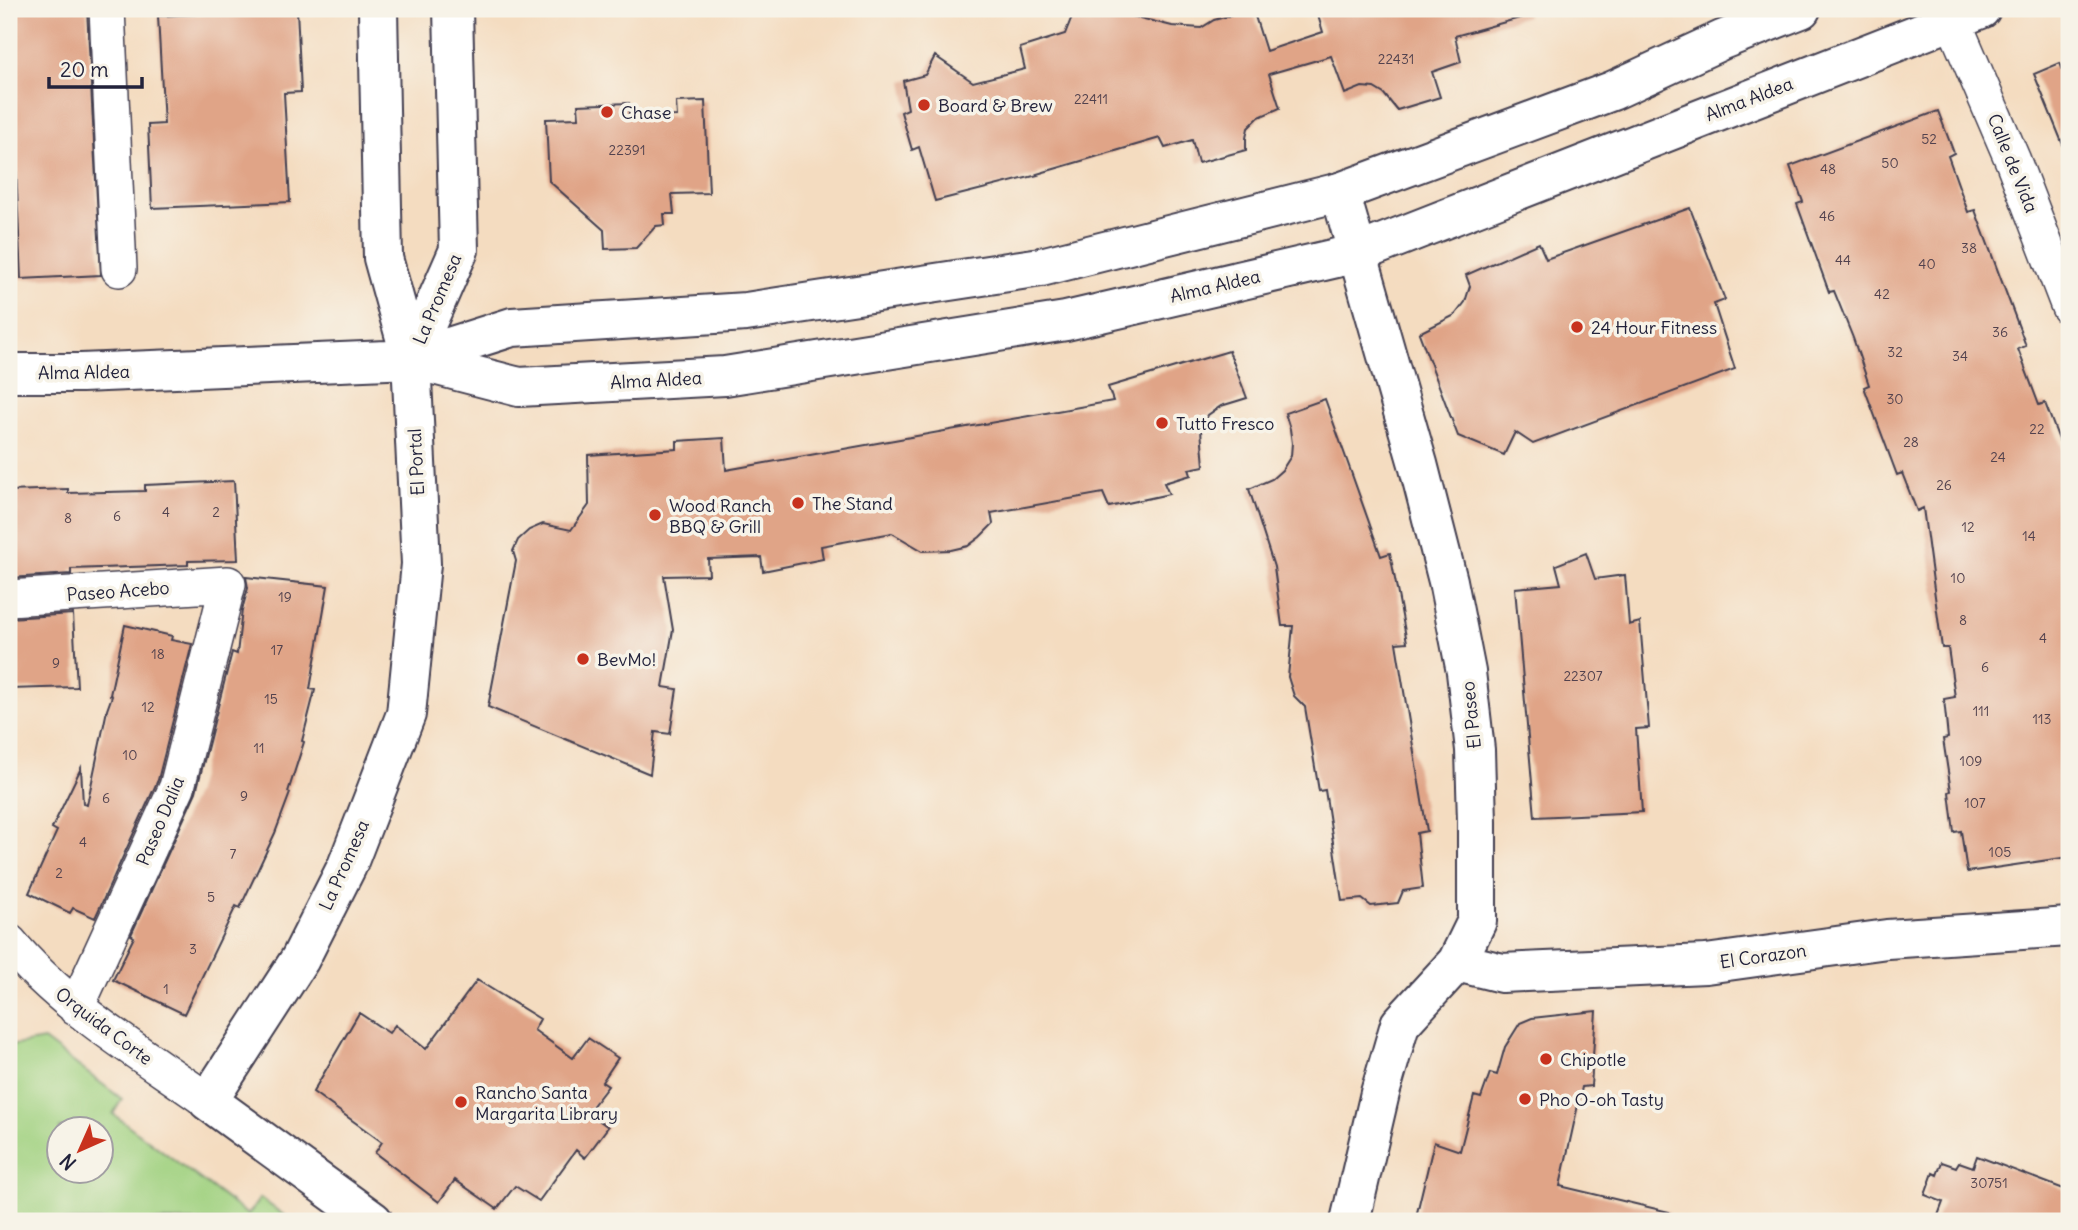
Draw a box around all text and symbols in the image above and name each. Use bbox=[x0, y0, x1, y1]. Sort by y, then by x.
scale bar bbox=[49, 46, 142, 90]
house number: 22431 bbox=[1378, 50, 1414, 68]
text: 20 m bbox=[60, 56, 109, 83]
street label: Alma Aldea bbox=[1702, 72, 1796, 126]
house number: 22411 bbox=[1074, 90, 1108, 108]
place label: Board & Brew bbox=[938, 94, 1053, 117]
marker: Board & Brew bbox=[916, 97, 932, 113]
place label: Chase bbox=[621, 101, 671, 124]
marker: Chase bbox=[599, 104, 615, 120]
street label: Calle de Vida bbox=[1983, 110, 2043, 216]
house number: 52 bbox=[1921, 130, 1937, 148]
house number: 22391 bbox=[609, 141, 645, 159]
house number: 50 bbox=[1881, 154, 1899, 172]
house number: 48 bbox=[1820, 160, 1836, 178]
house number: 46 bbox=[1819, 207, 1835, 225]
house number: 38 bbox=[1961, 239, 1977, 257]
street label: La Promesa bbox=[408, 250, 466, 348]
house number: 44 bbox=[1835, 251, 1851, 269]
house number: 40 bbox=[1918, 255, 1936, 273]
street label: Alma Aldea bbox=[1168, 264, 1262, 308]
house number: 42 bbox=[1874, 285, 1890, 303]
place label: 24 Hour Fitness bbox=[1591, 316, 1717, 339]
marker: 24 Hour Fitness bbox=[1569, 319, 1585, 335]
house number: 36 bbox=[1992, 323, 2008, 341]
house number: 32 bbox=[1887, 343, 1903, 361]
house number: 34 bbox=[1952, 347, 1968, 365]
street label: Alma Aldea bbox=[38, 360, 130, 384]
street label: Alma Aldea bbox=[609, 366, 703, 394]
house number: 30 bbox=[1886, 390, 1904, 408]
place label: Tutto Fresco bbox=[1176, 412, 1274, 435]
marker: Tutto Fresco bbox=[1154, 415, 1170, 431]
house number: 22 bbox=[2029, 420, 2045, 438]
street label: El Portal bbox=[403, 428, 429, 496]
house number: 28 bbox=[1903, 433, 1919, 451]
house number: 24 bbox=[1990, 448, 2006, 466]
house number: 26 bbox=[1936, 476, 1952, 494]
place label: The Stand bbox=[812, 492, 893, 515]
place label: Wood Ranch BBQ & Grill bbox=[669, 494, 771, 538]
marker: The Stand bbox=[790, 495, 806, 511]
house number: 4 bbox=[162, 503, 170, 521]
house number: 2 bbox=[212, 503, 220, 521]
house number: 6 bbox=[113, 507, 121, 525]
marker: Wood Ranch BBQ & Grill bbox=[647, 507, 663, 523]
house number: 8 bbox=[64, 509, 72, 527]
house number: 12 bbox=[1961, 518, 1975, 536]
house number: 14 bbox=[2022, 527, 2036, 545]
house number: 10 bbox=[1951, 569, 1965, 587]
street label: Paseo Acebo bbox=[66, 576, 170, 606]
house number: 19 bbox=[278, 588, 292, 606]
house number: 8 bbox=[1959, 611, 1967, 629]
house number: 4 bbox=[2039, 629, 2047, 647]
house number: 17 bbox=[271, 641, 283, 659]
house number: 18 bbox=[151, 645, 165, 663]
place label: BevMo! bbox=[597, 648, 656, 671]
marker: BevMo! bbox=[575, 651, 591, 667]
house number: 9 bbox=[52, 654, 60, 672]
house number: 6 bbox=[1981, 658, 1989, 676]
house number: 22307 bbox=[1563, 667, 1603, 685]
street label: El Paseo bbox=[1456, 680, 1486, 750]
house number: 15 bbox=[264, 690, 278, 708]
house number: 12 bbox=[141, 698, 155, 716]
house number: 111 bbox=[1973, 702, 1989, 720]
house number: 113 bbox=[2032, 710, 2052, 728]
house number: 11 bbox=[253, 739, 265, 757]
house number: 10 bbox=[123, 746, 137, 764]
house number: 109 bbox=[1960, 752, 1982, 770]
street label: Paseo Dalia bbox=[131, 773, 189, 869]
house number: 9 bbox=[240, 787, 248, 805]
house number: 6 bbox=[102, 789, 110, 807]
house number: 107 bbox=[1964, 794, 1986, 812]
street label: La Promesa bbox=[314, 816, 374, 914]
house number: 4 bbox=[79, 833, 87, 851]
house number: 105 bbox=[1989, 843, 2011, 861]
house number: 7 bbox=[230, 845, 237, 863]
house number: 2 bbox=[55, 864, 63, 882]
house number: 5 bbox=[207, 888, 215, 906]
street label: El Corazon bbox=[1718, 939, 1808, 973]
house number: 3 bbox=[189, 940, 197, 958]
house number: 1 bbox=[163, 980, 169, 998]
street label: Orquida Corte bbox=[51, 982, 157, 1070]
place label: Chipotle bbox=[1560, 1048, 1626, 1071]
marker: Chipotle bbox=[1538, 1051, 1554, 1067]
place label: Rancho Santa Margarita Library bbox=[475, 1081, 618, 1125]
place label: Pho O-oh Tasty bbox=[1539, 1088, 1664, 1111]
marker: Pho O-oh Tasty bbox=[1517, 1091, 1533, 1107]
marker: Rancho Santa Margarita Library bbox=[453, 1094, 469, 1110]
north arrow bbox=[46, 1114, 116, 1184]
text: N bbox=[55, 1149, 81, 1175]
house number: 30751 bbox=[1970, 1174, 2008, 1192]

